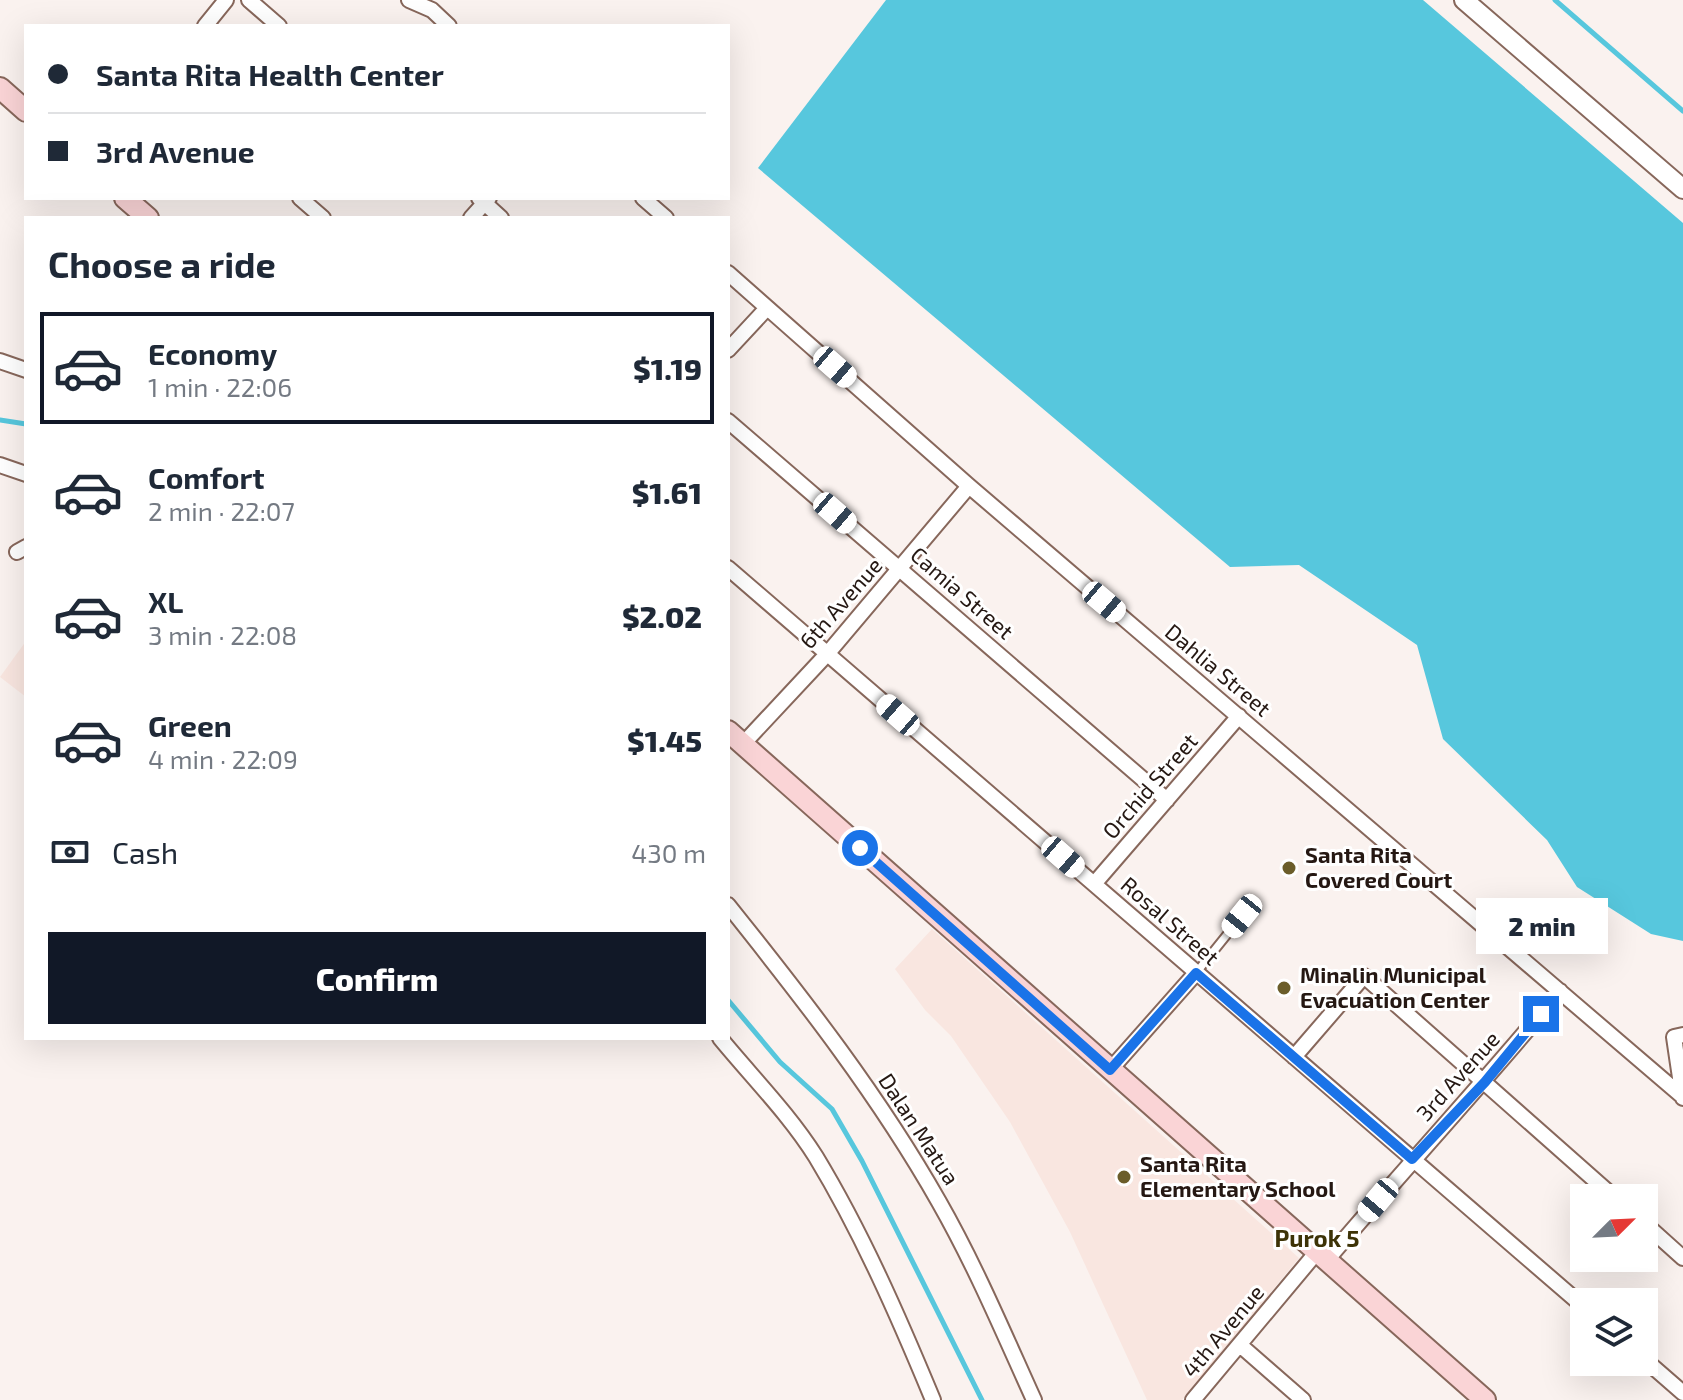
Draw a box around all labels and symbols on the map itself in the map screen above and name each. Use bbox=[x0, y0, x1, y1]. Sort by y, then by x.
car bbox=[809, 342, 861, 392]
car bbox=[809, 488, 861, 538]
street label: Camia Street bbox=[906, 541, 1019, 644]
street label: 6th Avenue bbox=[794, 552, 887, 653]
car bbox=[1078, 577, 1130, 627]
street label: Dahlia Street bbox=[1161, 618, 1277, 721]
car bbox=[872, 690, 924, 740]
street label: Orchid Street bbox=[1096, 727, 1202, 843]
route start bbox=[842, 830, 878, 866]
car bbox=[1037, 832, 1089, 882]
place label: Santa Rita Covered Court bbox=[1305, 841, 1452, 892]
marker: Santa Rita Covered Court bbox=[1280, 859, 1298, 877]
street label: Rosal Street bbox=[1116, 871, 1225, 970]
car bbox=[1218, 890, 1266, 942]
callout: 2 min bbox=[1475, 898, 1607, 954]
place label: Minalin Municipal Evacuation Center bbox=[1300, 961, 1490, 1012]
marker: Minalin Municipal Evacuation Center bbox=[1275, 979, 1293, 997]
route end bbox=[1523, 996, 1559, 1032]
street label: 3rd Avenue bbox=[1410, 1025, 1504, 1125]
street label: Dalan Matua bbox=[874, 1068, 965, 1189]
place label: Santa Rita Elementary School bbox=[1140, 1150, 1336, 1202]
marker: Santa Rita Elementary School bbox=[1115, 1168, 1133, 1186]
car bbox=[1353, 1174, 1403, 1226]
north arrow bbox=[1570, 1184, 1658, 1272]
district label: Purok 5 bbox=[1275, 1223, 1360, 1252]
street label: 4th Avenue bbox=[1176, 1279, 1268, 1382]

